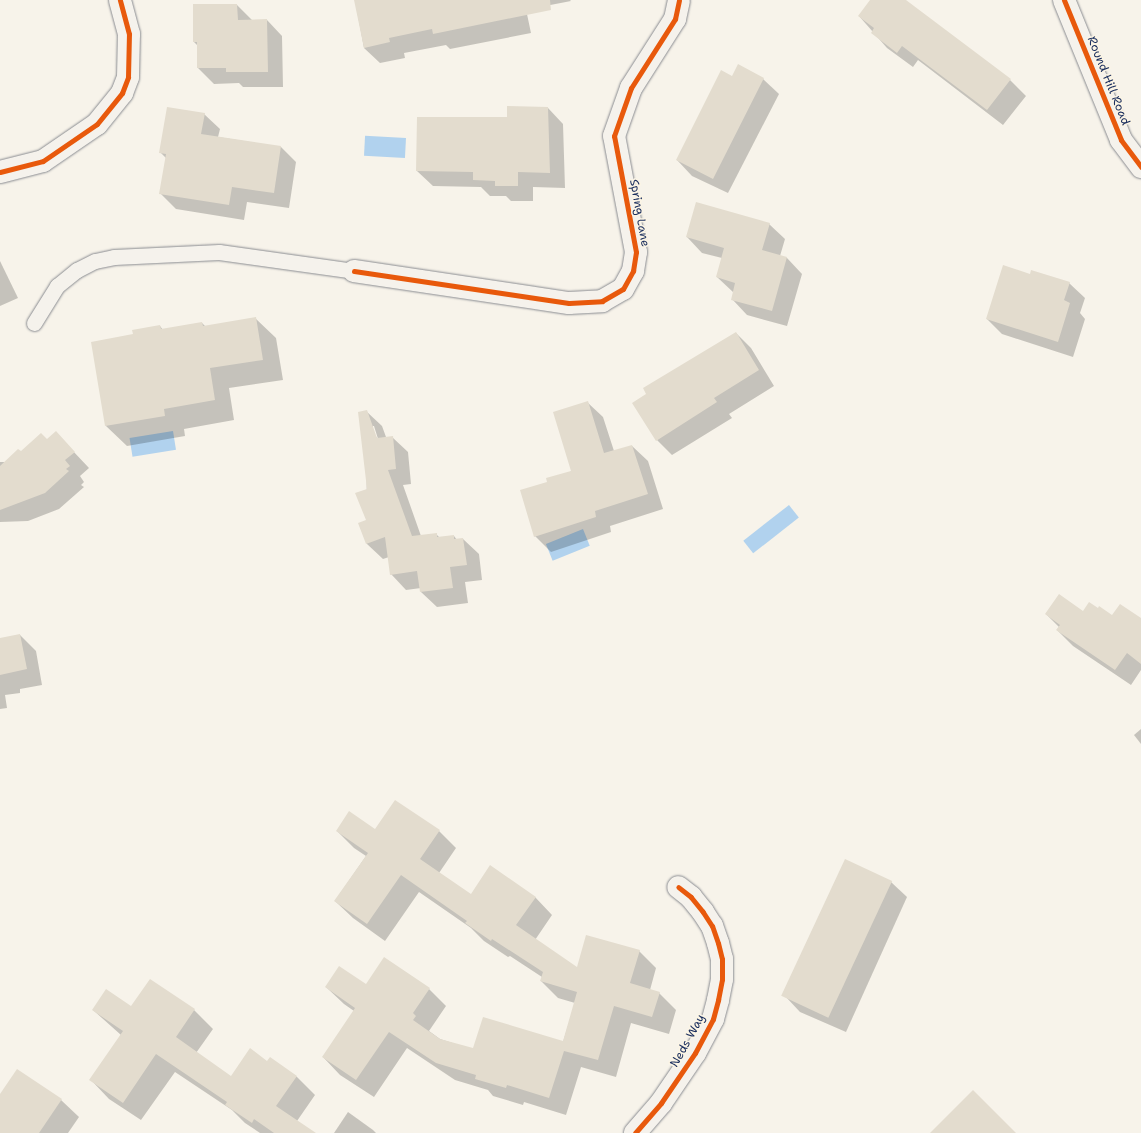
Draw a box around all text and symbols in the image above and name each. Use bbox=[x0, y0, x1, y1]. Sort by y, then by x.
street label: Round Hill Road bbox=[1084, 35, 1132, 127]
street label: Spring Lane bbox=[626, 178, 652, 248]
street label: Neds Way bbox=[668, 1012, 708, 1070]

